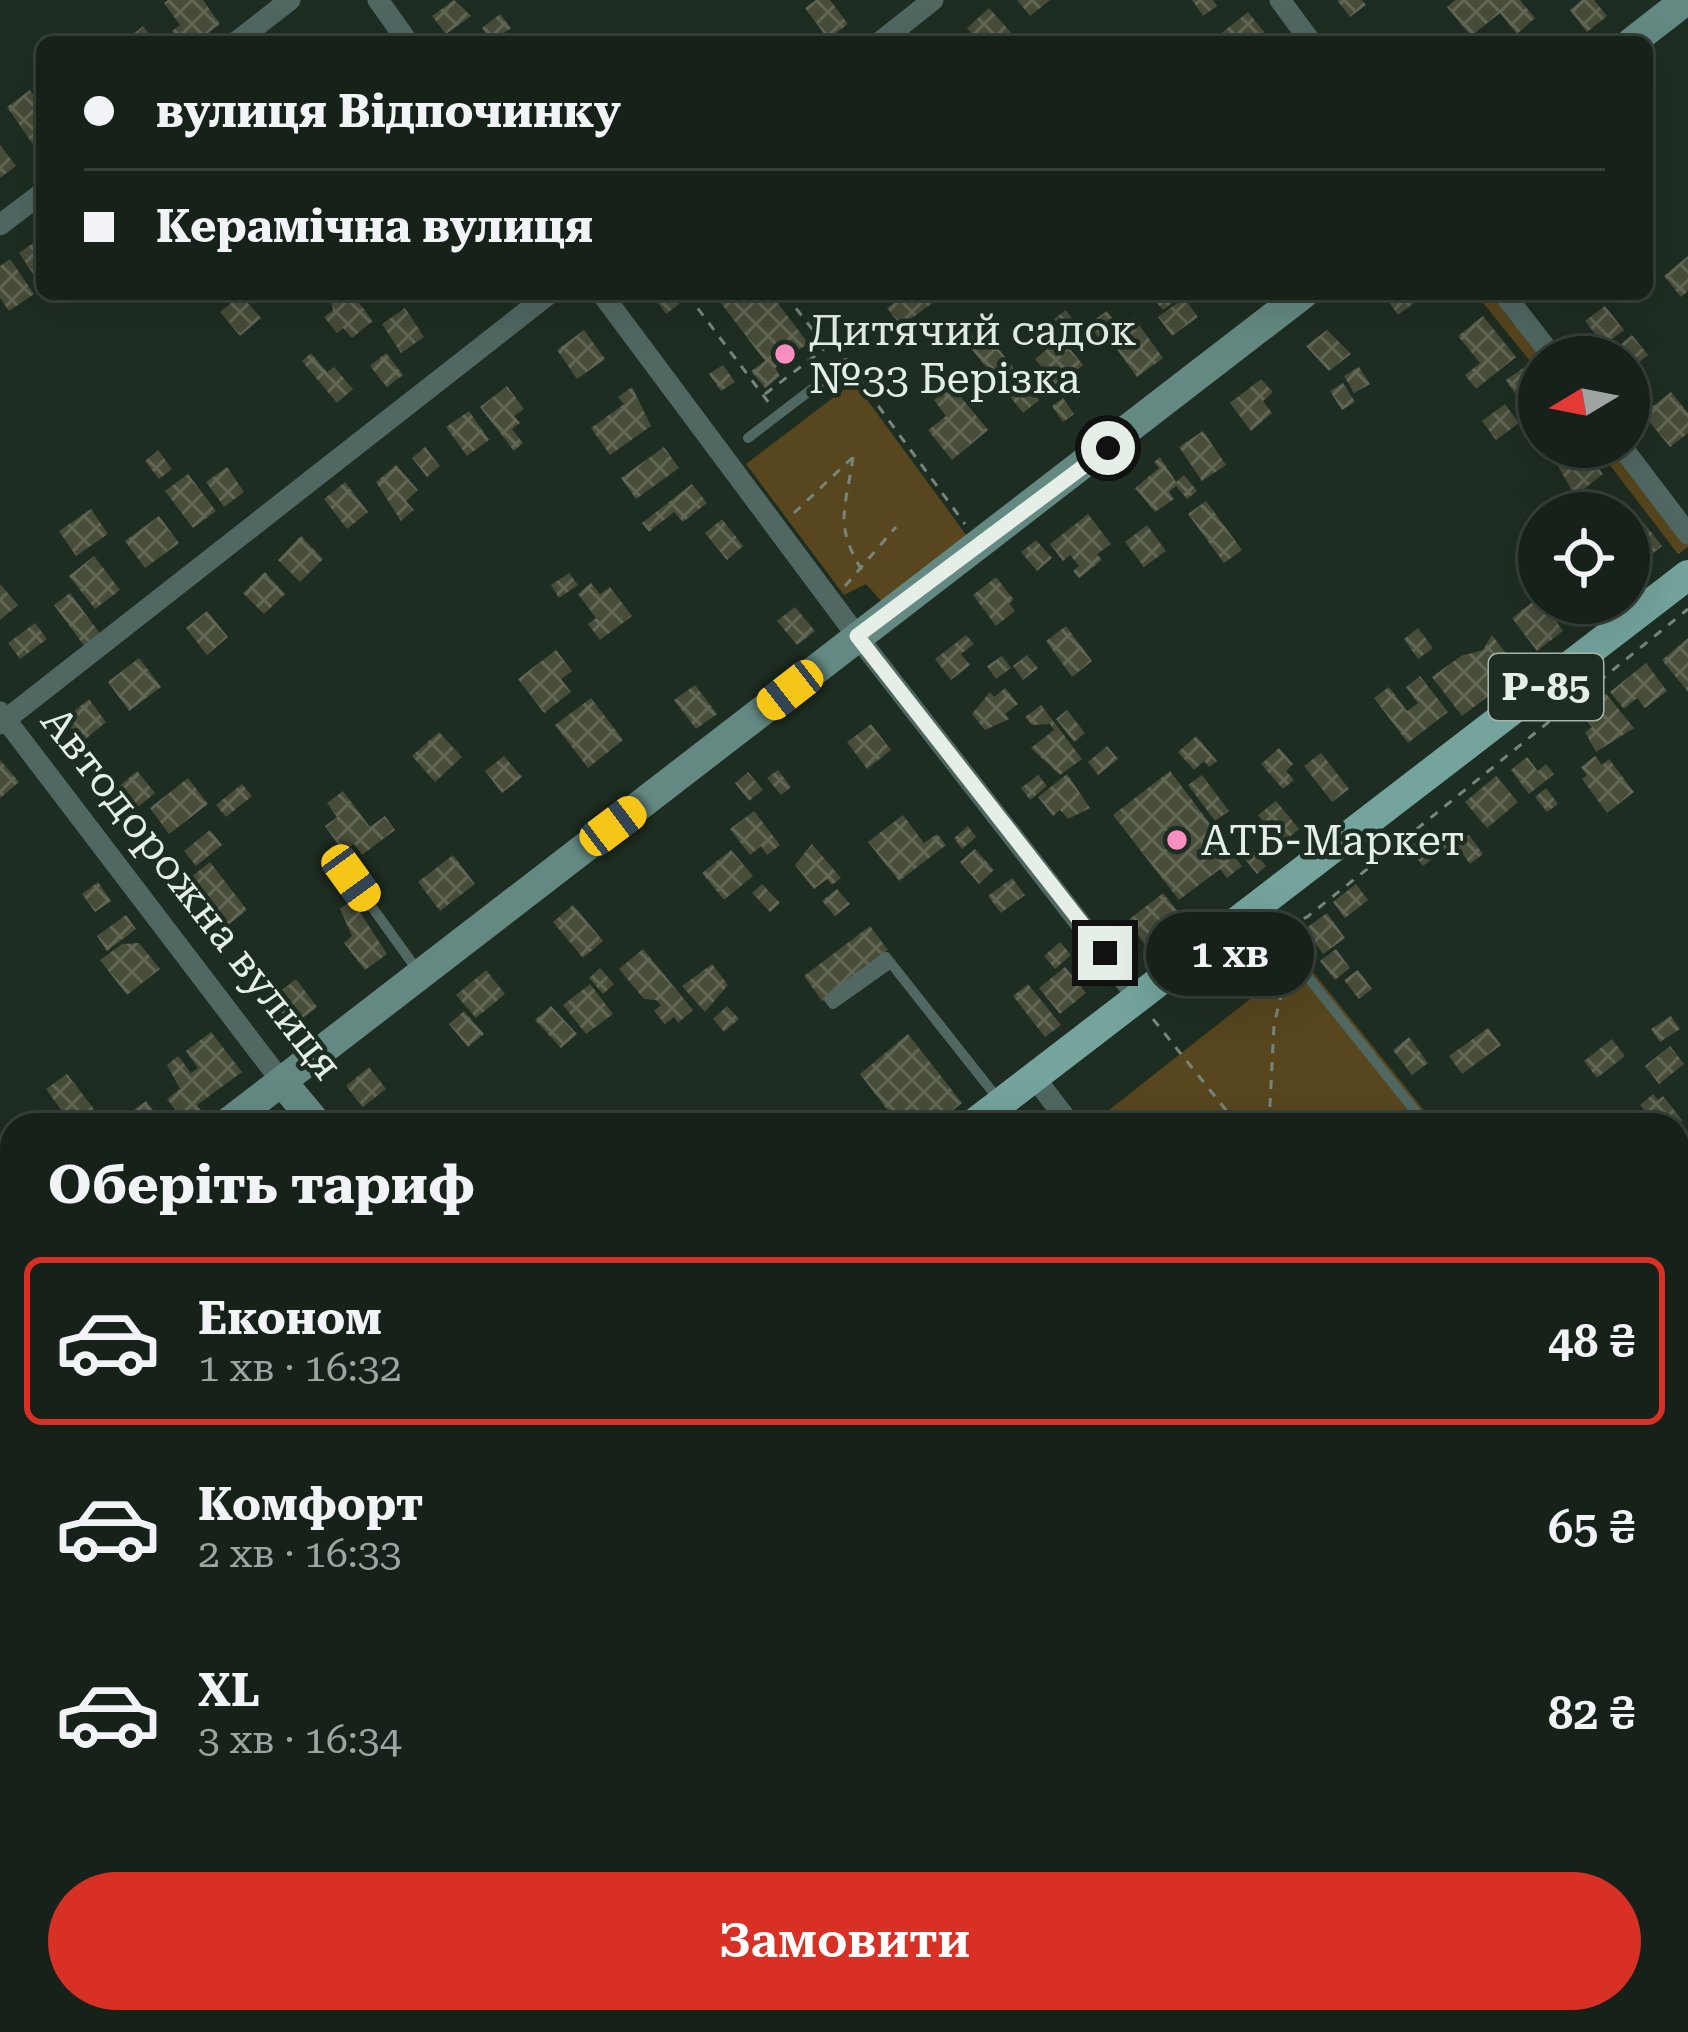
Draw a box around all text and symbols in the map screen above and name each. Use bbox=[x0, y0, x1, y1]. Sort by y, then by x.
text: вулиця Відпочинку bbox=[156, 85, 621, 138]
text: Керамічна вулиця bbox=[156, 200, 593, 253]
place label: Дитячий садок №33 Берізка bbox=[809, 306, 1137, 403]
north arrow bbox=[1518, 336, 1650, 468]
map controls bbox=[1518, 336, 1650, 624]
marker: Дитячий садок №33 Берізка bbox=[772, 341, 798, 367]
route start bbox=[1081, 421, 1135, 475]
button: locate bbox=[1518, 492, 1650, 624]
car bbox=[751, 654, 829, 726]
road number: Р-85 bbox=[1489, 654, 1603, 720]
street label: Автодорожна вулиця bbox=[31, 697, 353, 1089]
car bbox=[573, 790, 653, 862]
place label: АТБ-Маркет bbox=[1201, 816, 1465, 865]
marker: АТБ-Маркет bbox=[1164, 827, 1190, 853]
car bbox=[315, 838, 387, 918]
callout: 1 хв bbox=[1147, 911, 1315, 995]
route end bbox=[1078, 926, 1132, 980]
text: 1 хв bbox=[1191, 931, 1269, 977]
text: Оберіть тариф bbox=[48, 1153, 475, 1216]
icon: car bbox=[54, 1287, 162, 1395]
text: Економ bbox=[198, 1292, 382, 1345]
text: 48 ₴ bbox=[1548, 1315, 1635, 1368]
text: 1 хв · 16:32 bbox=[198, 1345, 402, 1391]
icon: car bbox=[54, 1473, 162, 1581]
text: Комфорт bbox=[198, 1478, 423, 1531]
text: 65 ₴ bbox=[1548, 1501, 1635, 1554]
text: 2 хв · 16:33 bbox=[198, 1531, 402, 1577]
icon: car bbox=[54, 1659, 162, 1767]
text: XL bbox=[198, 1664, 260, 1717]
text: 82 ₴ bbox=[1548, 1687, 1635, 1740]
text: 3 хв · 16:34 bbox=[198, 1717, 402, 1763]
button: Замовити bbox=[48, 1872, 1641, 2010]

